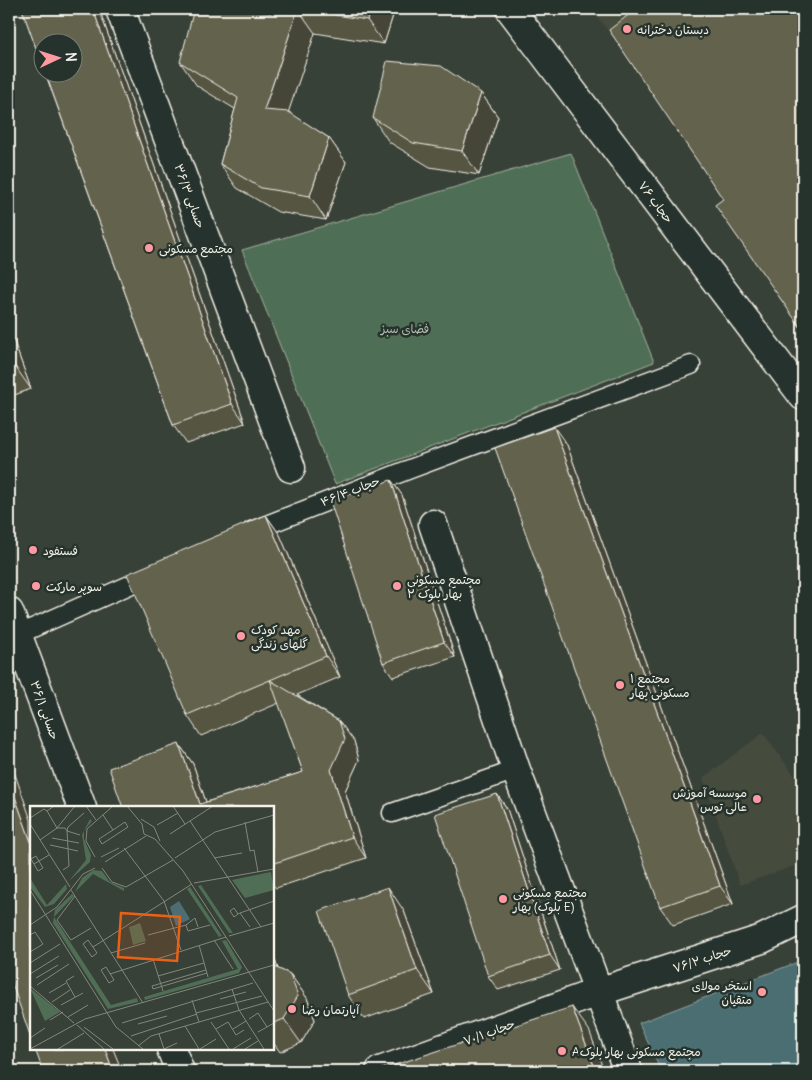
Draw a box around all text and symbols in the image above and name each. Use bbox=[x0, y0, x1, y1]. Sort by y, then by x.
place label: دبستان دخترانه bbox=[637, 22, 709, 38]
marker: دبستان دخترانه bbox=[621, 23, 633, 35]
north arrow bbox=[32, 32, 82, 82]
text: N bbox=[62, 52, 80, 63]
street label: حسابی ۳۶/۳ bbox=[170, 162, 209, 231]
street label: حجاب ۷۶ bbox=[635, 178, 677, 226]
place label: مجتمع مسکونی bbox=[159, 241, 233, 258]
marker: مجتمع مسکونی bbox=[143, 242, 155, 254]
park label: فضای سبز bbox=[380, 321, 429, 337]
street label: حجاب ۴۶/۴ bbox=[318, 473, 382, 510]
place label: فستفود bbox=[43, 543, 78, 558]
marker: فستفود bbox=[27, 544, 39, 556]
place label: مجتمع مسکونی بهار بلوک ۲ bbox=[407, 572, 481, 602]
place label: سوپر مارکت bbox=[46, 579, 102, 595]
marker: سوپر مارکت bbox=[30, 580, 42, 592]
marker: مجتمع مسکونی بهار بلوک ۲ bbox=[391, 580, 403, 592]
place label: مهد کودک گلهای زندگی bbox=[251, 622, 308, 652]
marker: مهد کودک گلهای زندگی bbox=[235, 630, 247, 642]
place label: ۱ مجتمع مسکونی بهار bbox=[629, 671, 690, 701]
street label: حسابی ۳۶/۱ bbox=[26, 678, 63, 742]
marker: ۱ مجتمع مسکونی بهار bbox=[614, 679, 626, 691]
place label: موسسه آموزش عالی توس bbox=[673, 785, 747, 815]
marker: موسسه آموزش عالی توس bbox=[751, 793, 763, 805]
inset map bbox=[30, 806, 274, 1050]
place label: مجتمع مسکونی بهار (بلوک E) bbox=[512, 885, 587, 915]
marker: مجتمع مسکونی بهار (بلوک E) bbox=[497, 893, 509, 905]
street label: حجاب ۷۶/۲ bbox=[671, 942, 734, 977]
place label: استخر مولای متقیان bbox=[692, 978, 752, 1007]
marker: استخر مولای متقیان bbox=[756, 986, 768, 998]
place label: آپارتمان رضا bbox=[302, 1002, 360, 1018]
marker: آپارتمان رضا bbox=[286, 1003, 298, 1015]
street label: حجاب ۷۰/۱ bbox=[461, 1016, 517, 1049]
place label: Aمجتمع مسکونی بهار بلوک bbox=[572, 1044, 701, 1061]
marker: Aمجتمع مسکونی بهار بلوک bbox=[556, 1045, 568, 1057]

